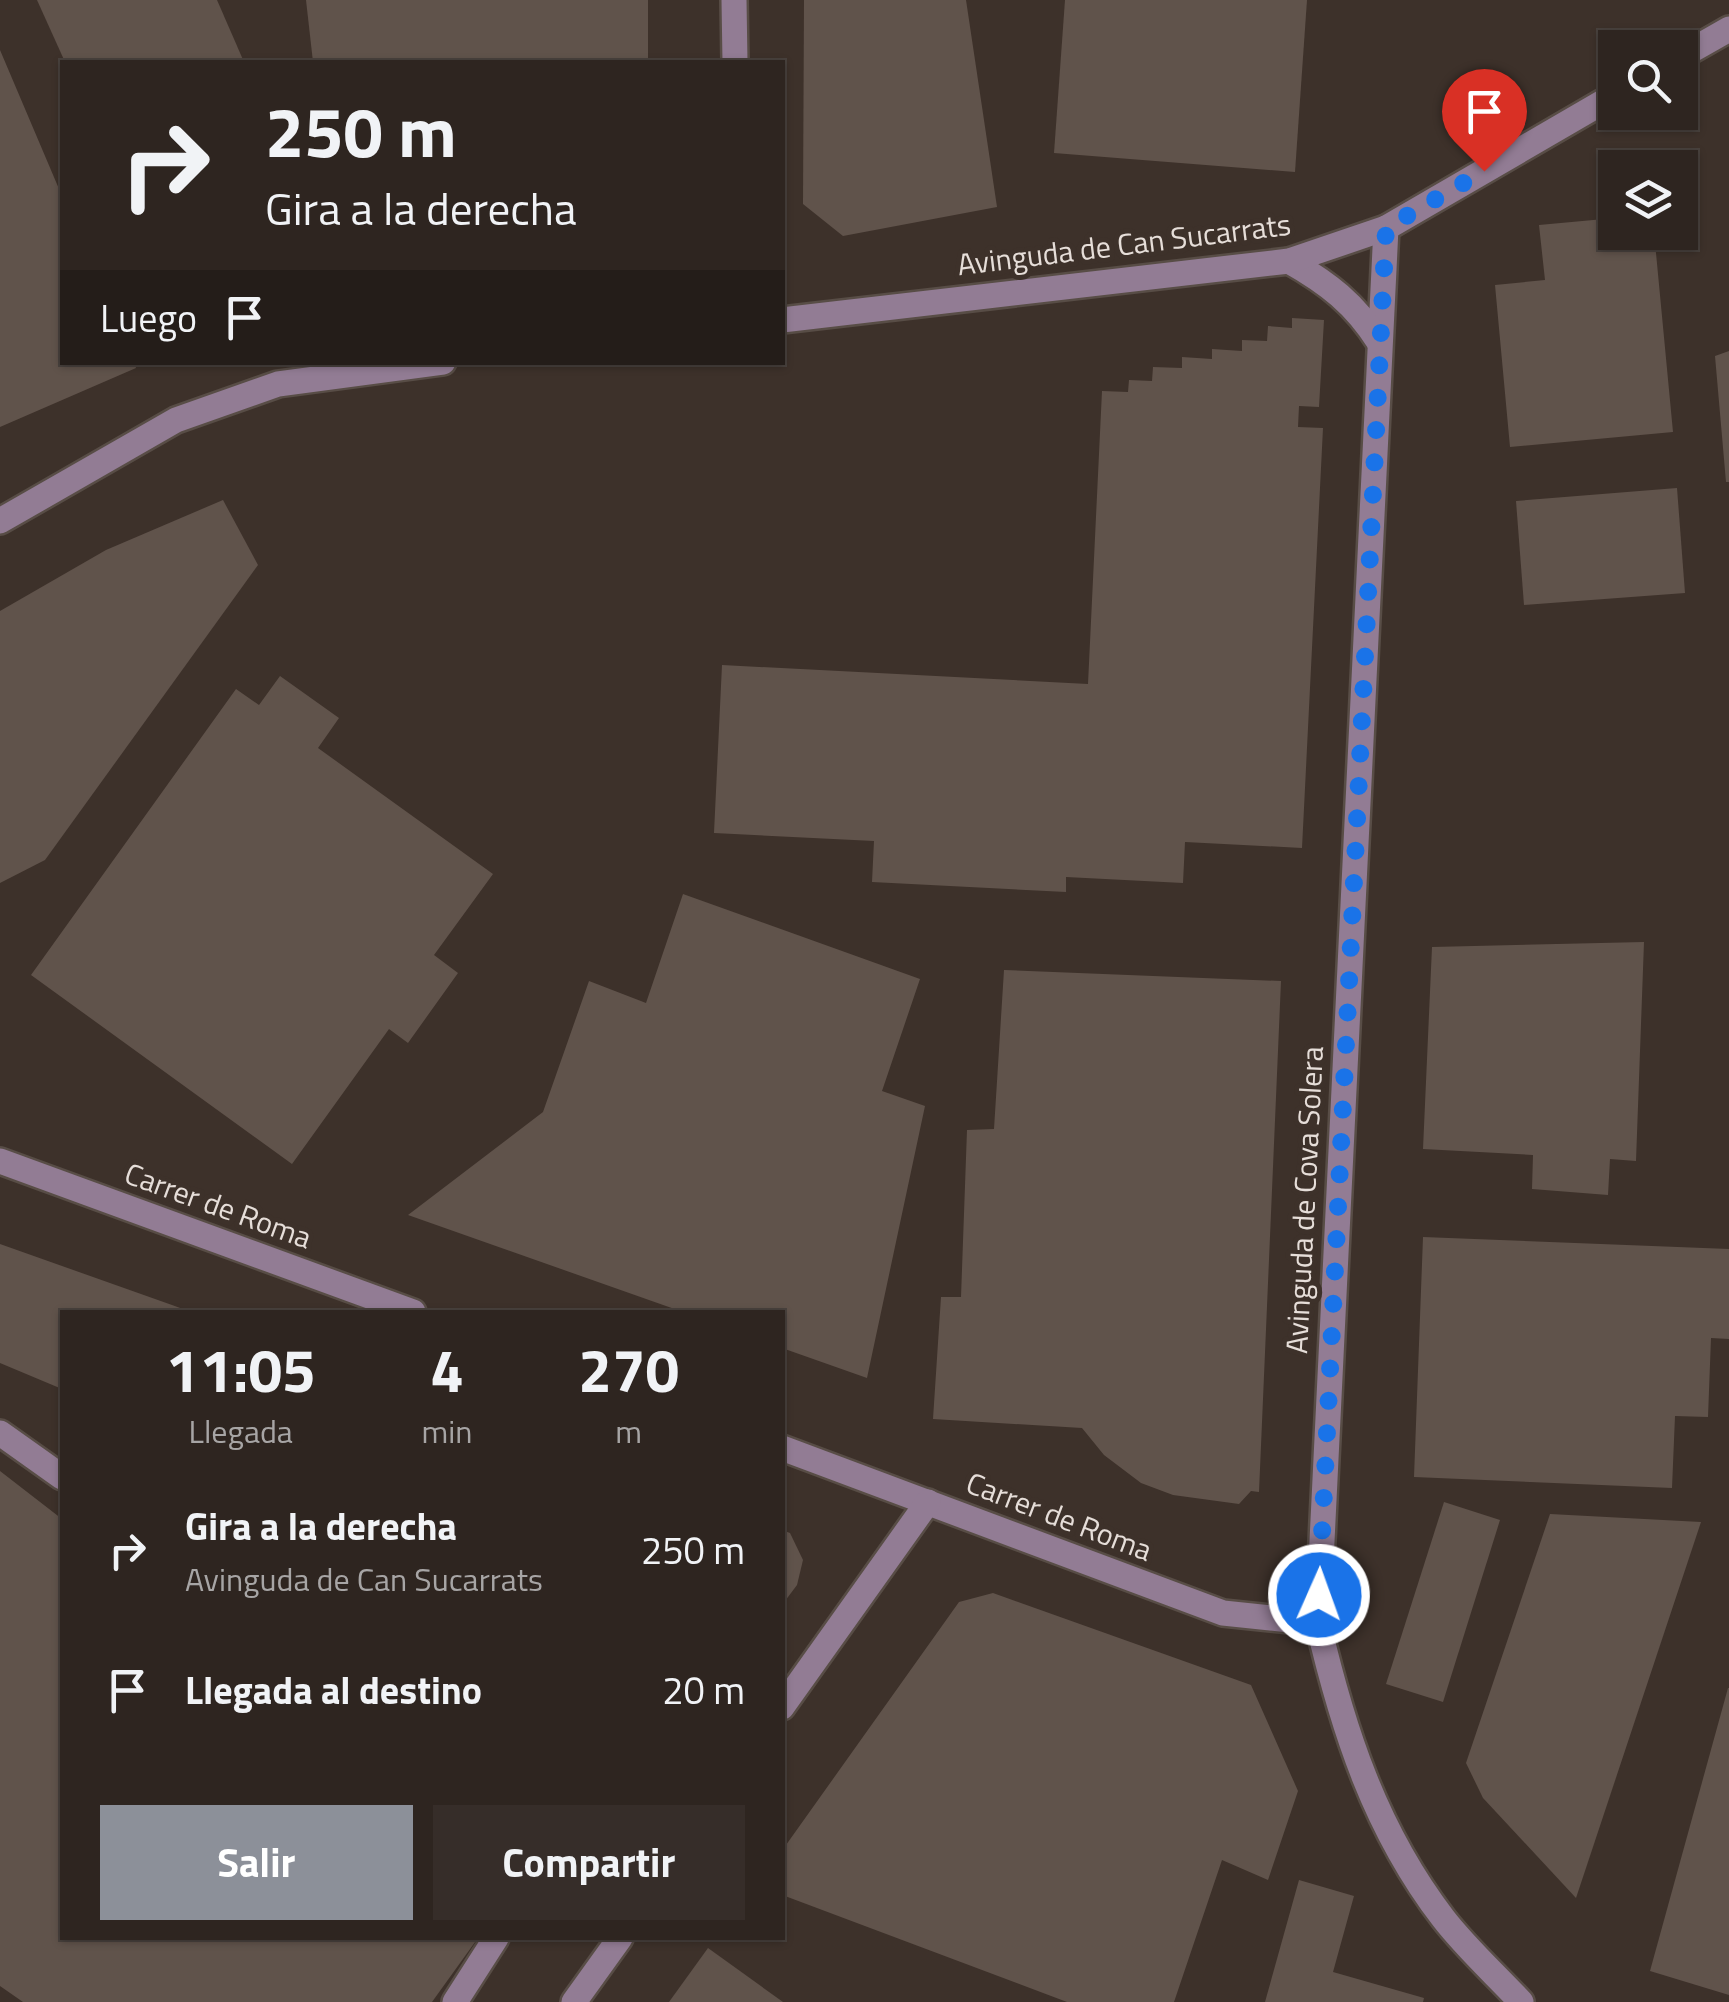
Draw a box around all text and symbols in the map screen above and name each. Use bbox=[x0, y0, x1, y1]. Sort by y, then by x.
map controls bbox=[1598, 30, 1698, 250]
button: search bbox=[1598, 30, 1698, 130]
pin bbox=[1442, 69, 1527, 172]
text: 250 m bbox=[265, 78, 457, 184]
icon: arrive bbox=[1457, 84, 1512, 139]
icon: right bbox=[100, 100, 230, 230]
button: layers bbox=[1598, 150, 1698, 250]
text: Gira a la derecha bbox=[265, 174, 577, 242]
street label: Avinguda de Can Sucarrats bbox=[955, 201, 1293, 287]
text: Luego bbox=[100, 289, 197, 347]
icon: arrive bbox=[217, 290, 272, 345]
street label: Avinguda de Cova Solera bbox=[1273, 1045, 1335, 1355]
street label: Carrer de Roma bbox=[119, 1150, 318, 1260]
text: 11:05 bbox=[166, 1324, 316, 1415]
text: 4 bbox=[430, 1324, 464, 1415]
text: 270 bbox=[578, 1324, 679, 1415]
text: Llegada bbox=[189, 1407, 293, 1455]
text: min bbox=[421, 1407, 472, 1455]
text: m bbox=[615, 1407, 642, 1455]
street label: Carrer de Roma bbox=[960, 1460, 1159, 1573]
text: Gira a la derecha bbox=[185, 1497, 457, 1555]
text: 250 m bbox=[641, 1521, 745, 1579]
icon: right bbox=[100, 1523, 155, 1578]
position arrow bbox=[1267, 1543, 1371, 1647]
text: Avinguda de Can Sucarrats bbox=[185, 1555, 543, 1603]
text: Llegada al destino bbox=[185, 1661, 482, 1719]
text: 20 m bbox=[662, 1661, 745, 1719]
icon: arrive bbox=[100, 1663, 155, 1718]
button: Salir bbox=[100, 1805, 413, 1920]
button: Compartir bbox=[433, 1805, 745, 1920]

